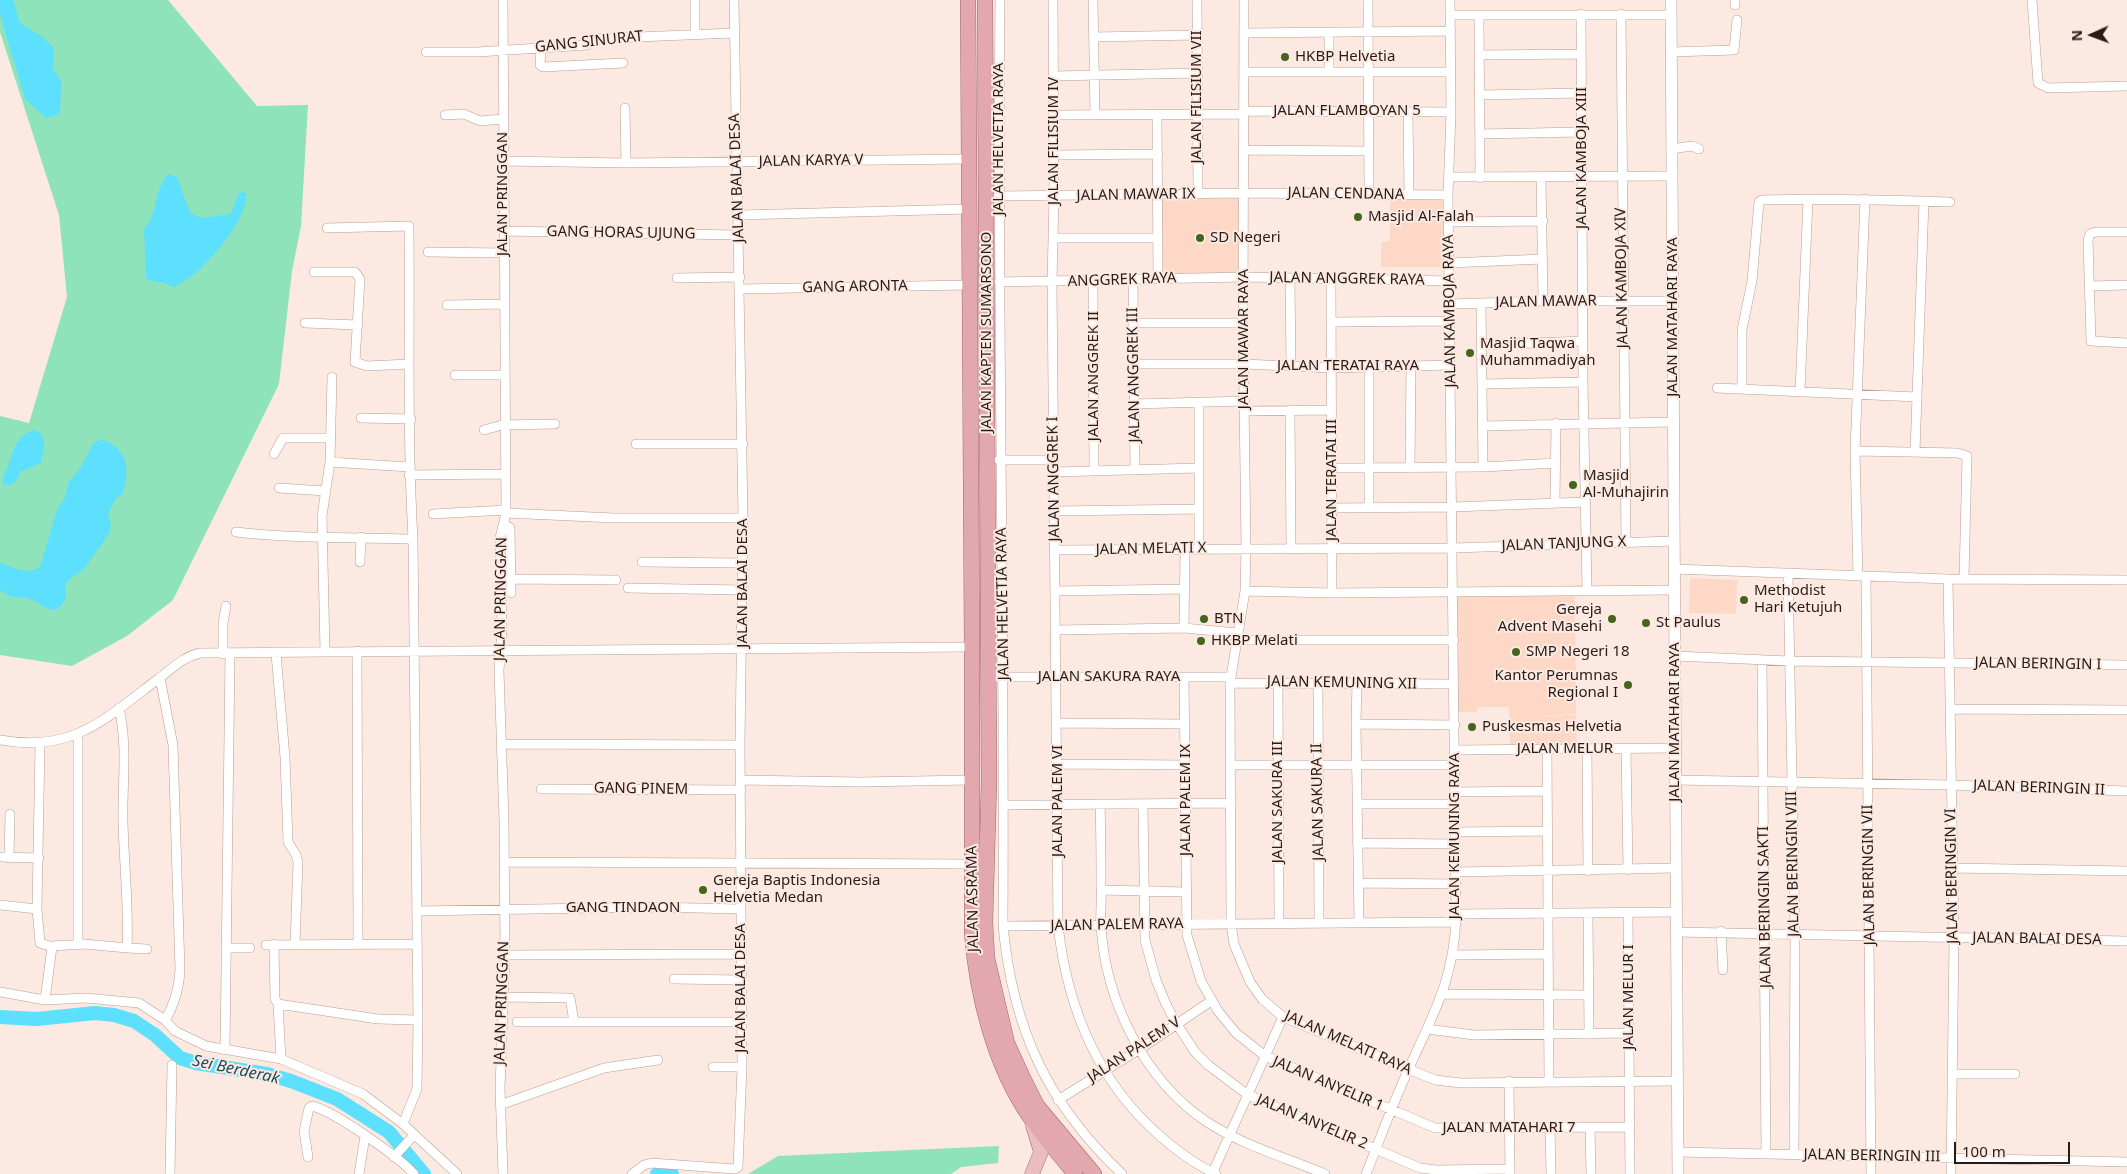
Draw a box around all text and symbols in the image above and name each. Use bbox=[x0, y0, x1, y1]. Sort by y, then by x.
north arrow bbox=[2067, 10, 2117, 60]
street label: GANG SINURAT bbox=[534, 27, 644, 57]
street label: JALAN FILISIUM VII bbox=[1188, 30, 1206, 164]
text: N bbox=[2067, 30, 2086, 42]
place label: HKBP Helvetia bbox=[1295, 48, 1395, 66]
marker: HKBP Helvetia bbox=[1279, 51, 1291, 63]
street label: JALAN HELVETIA RAYA bbox=[990, 63, 1008, 215]
street label: JALAN FILISIUM IV bbox=[1045, 77, 1063, 205]
street label: JALAN KAMBOJA XIII bbox=[1573, 87, 1591, 229]
street label: JALAN FLAMBOYAN 5 bbox=[1273, 102, 1421, 120]
street label: JALAN BALAI DESA bbox=[726, 113, 748, 243]
street label: JALAN PRINGGAN bbox=[494, 132, 512, 256]
street label: JALAN KARYA V bbox=[759, 151, 863, 171]
street label: JALAN CENDANA bbox=[1287, 184, 1405, 204]
street label: JALAN MAWAR IX bbox=[1076, 185, 1196, 205]
street label: JALAN KAMBOJA XIV bbox=[1612, 207, 1632, 349]
place label: Masjid Al-Falah bbox=[1368, 208, 1474, 226]
marker: Masjid Al-Falah bbox=[1352, 211, 1364, 223]
street label: GANG HORAS UJUNG bbox=[546, 223, 696, 243]
place label: SD Negeri bbox=[1210, 229, 1281, 247]
street label: JALAN KAPTEN SUMARSONO bbox=[978, 231, 996, 433]
marker: SD Negeri bbox=[1194, 232, 1206, 244]
street label: JALAN KAMBOJA RAYA bbox=[1440, 234, 1460, 388]
street label: JALAN MATAHARI RAYA bbox=[1664, 237, 1682, 397]
street label: ANGGREK RAYA bbox=[1067, 269, 1177, 291]
street label: JALAN MAWAR RAYA bbox=[1235, 269, 1253, 409]
street label: JALAN ANGGREK RAYA bbox=[1269, 269, 1425, 289]
street label: GANG ARONTA bbox=[802, 277, 908, 297]
street label: JALAN MAWAR bbox=[1495, 292, 1597, 312]
street label: JALAN ANGGREK III bbox=[1124, 307, 1144, 443]
street label: JALAN ANGGREK II bbox=[1085, 311, 1103, 441]
place label: Masjid Taqwa Muhammadiyah bbox=[1480, 335, 1595, 370]
marker: Masjid Taqwa Muhammadiyah bbox=[1464, 347, 1476, 359]
street label: JALAN TERATAI RAYA bbox=[1277, 357, 1419, 375]
street label: JALAN ANGGREK I bbox=[1044, 416, 1064, 542]
street label: JALAN TERATAI III bbox=[1323, 419, 1341, 541]
place label: Masjid Al-Muhajirin bbox=[1583, 467, 1669, 502]
marker: Masjid Al-Muhajirin bbox=[1567, 479, 1579, 491]
street label: JALAN BALAI DESA bbox=[734, 518, 752, 648]
street label: JALAN HELVETIA RAYA bbox=[993, 527, 1013, 681]
street label: JALAN TANJUNG X bbox=[1501, 533, 1627, 555]
street label: JALAN PRINGGAN bbox=[491, 537, 511, 661]
street label: JALAN MELATI X bbox=[1095, 539, 1207, 559]
place label: Methodist Hari Ketujuh bbox=[1754, 582, 1842, 617]
marker: Methodist Hari Ketujuh bbox=[1738, 594, 1750, 606]
place label: Gereja Advent Masehi bbox=[1498, 601, 1602, 636]
place label: BTN bbox=[1214, 610, 1243, 628]
marker: BTN bbox=[1198, 613, 1210, 625]
marker: Gereja Advent Masehi bbox=[1606, 613, 1618, 625]
place label: St Paulus bbox=[1656, 614, 1721, 632]
marker: St Paulus bbox=[1640, 617, 1652, 629]
place label: HKBP Melati bbox=[1211, 632, 1298, 650]
marker: HKBP Melati bbox=[1195, 635, 1207, 647]
street label: JALAN MATAHARI RAYA bbox=[1666, 642, 1684, 802]
place label: SMP Negeri 18 bbox=[1526, 643, 1629, 661]
marker: SMP Negeri 18 bbox=[1510, 646, 1522, 658]
street label: JALAN BERINGIN I bbox=[1974, 654, 2102, 674]
place label: Kantor Perumnas Regional I bbox=[1495, 667, 1618, 702]
street label: JALAN SAKURA RAYA bbox=[1038, 668, 1180, 686]
street label: JALAN KEMUNING XII bbox=[1267, 673, 1417, 693]
marker: Kantor Perumnas Regional I bbox=[1622, 679, 1634, 691]
place label: Puskesmas Helvetia bbox=[1482, 718, 1622, 736]
marker: Puskesmas Helvetia bbox=[1466, 721, 1478, 733]
street label: JALAN MELUR bbox=[1517, 740, 1613, 758]
street label: JALAN SAKURA III bbox=[1269, 741, 1287, 863]
street label: JALAN SAKURA II bbox=[1308, 743, 1328, 861]
street label: JALAN PALEM IX bbox=[1177, 744, 1195, 856]
street label: JALAN PALEM VI bbox=[1049, 745, 1067, 857]
street label: JALAN KEMUNING RAYA bbox=[1446, 753, 1464, 919]
street label: JALAN BERINGIN II bbox=[1973, 777, 2105, 799]
street label: GANG PINEM bbox=[594, 779, 688, 799]
street label: JALAN BERINGIN VIII bbox=[1783, 791, 1803, 937]
street label: JALAN BERINGIN VII bbox=[1859, 804, 1879, 946]
street label: JALAN BERINGIN VI bbox=[1942, 808, 1962, 944]
street label: JALAN BERINGIN SAKTI bbox=[1755, 826, 1775, 988]
street label: JALAN ASRAMA bbox=[963, 846, 983, 952]
place label: Gereja Baptis Indonesia Helvetia Medan bbox=[713, 872, 881, 907]
marker: Gereja Baptis Indonesia Helvetia Medan bbox=[697, 884, 709, 896]
street label: GANG TINDAON bbox=[566, 899, 680, 917]
street label: JALAN PALEM RAYA bbox=[1050, 915, 1184, 935]
street label: JALAN BALAI DESA bbox=[732, 923, 750, 1053]
street label: JALAN BALAI DESA bbox=[1972, 929, 2102, 949]
street label: JALAN PRINGGAN bbox=[491, 941, 513, 1065]
street label: JALAN MELUR I bbox=[1620, 944, 1638, 1050]
street label: JALAN MELATI RAYA bbox=[1282, 1007, 1414, 1079]
street label: JALAN PALEM V bbox=[1084, 1013, 1184, 1087]
water label: Sei Berderak bbox=[191, 1051, 281, 1089]
street label: JALAN ANYELIR 1 bbox=[1270, 1052, 1386, 1116]
street label: JALAN ANYELIR 2 bbox=[1254, 1090, 1370, 1154]
street label: JALAN MATAHARI 7 bbox=[1442, 1119, 1576, 1137]
scale bar bbox=[1957, 1132, 2073, 1164]
text: 100 m bbox=[1962, 1141, 2006, 1161]
street label: JALAN BERINGIN III bbox=[1803, 1146, 1941, 1166]

